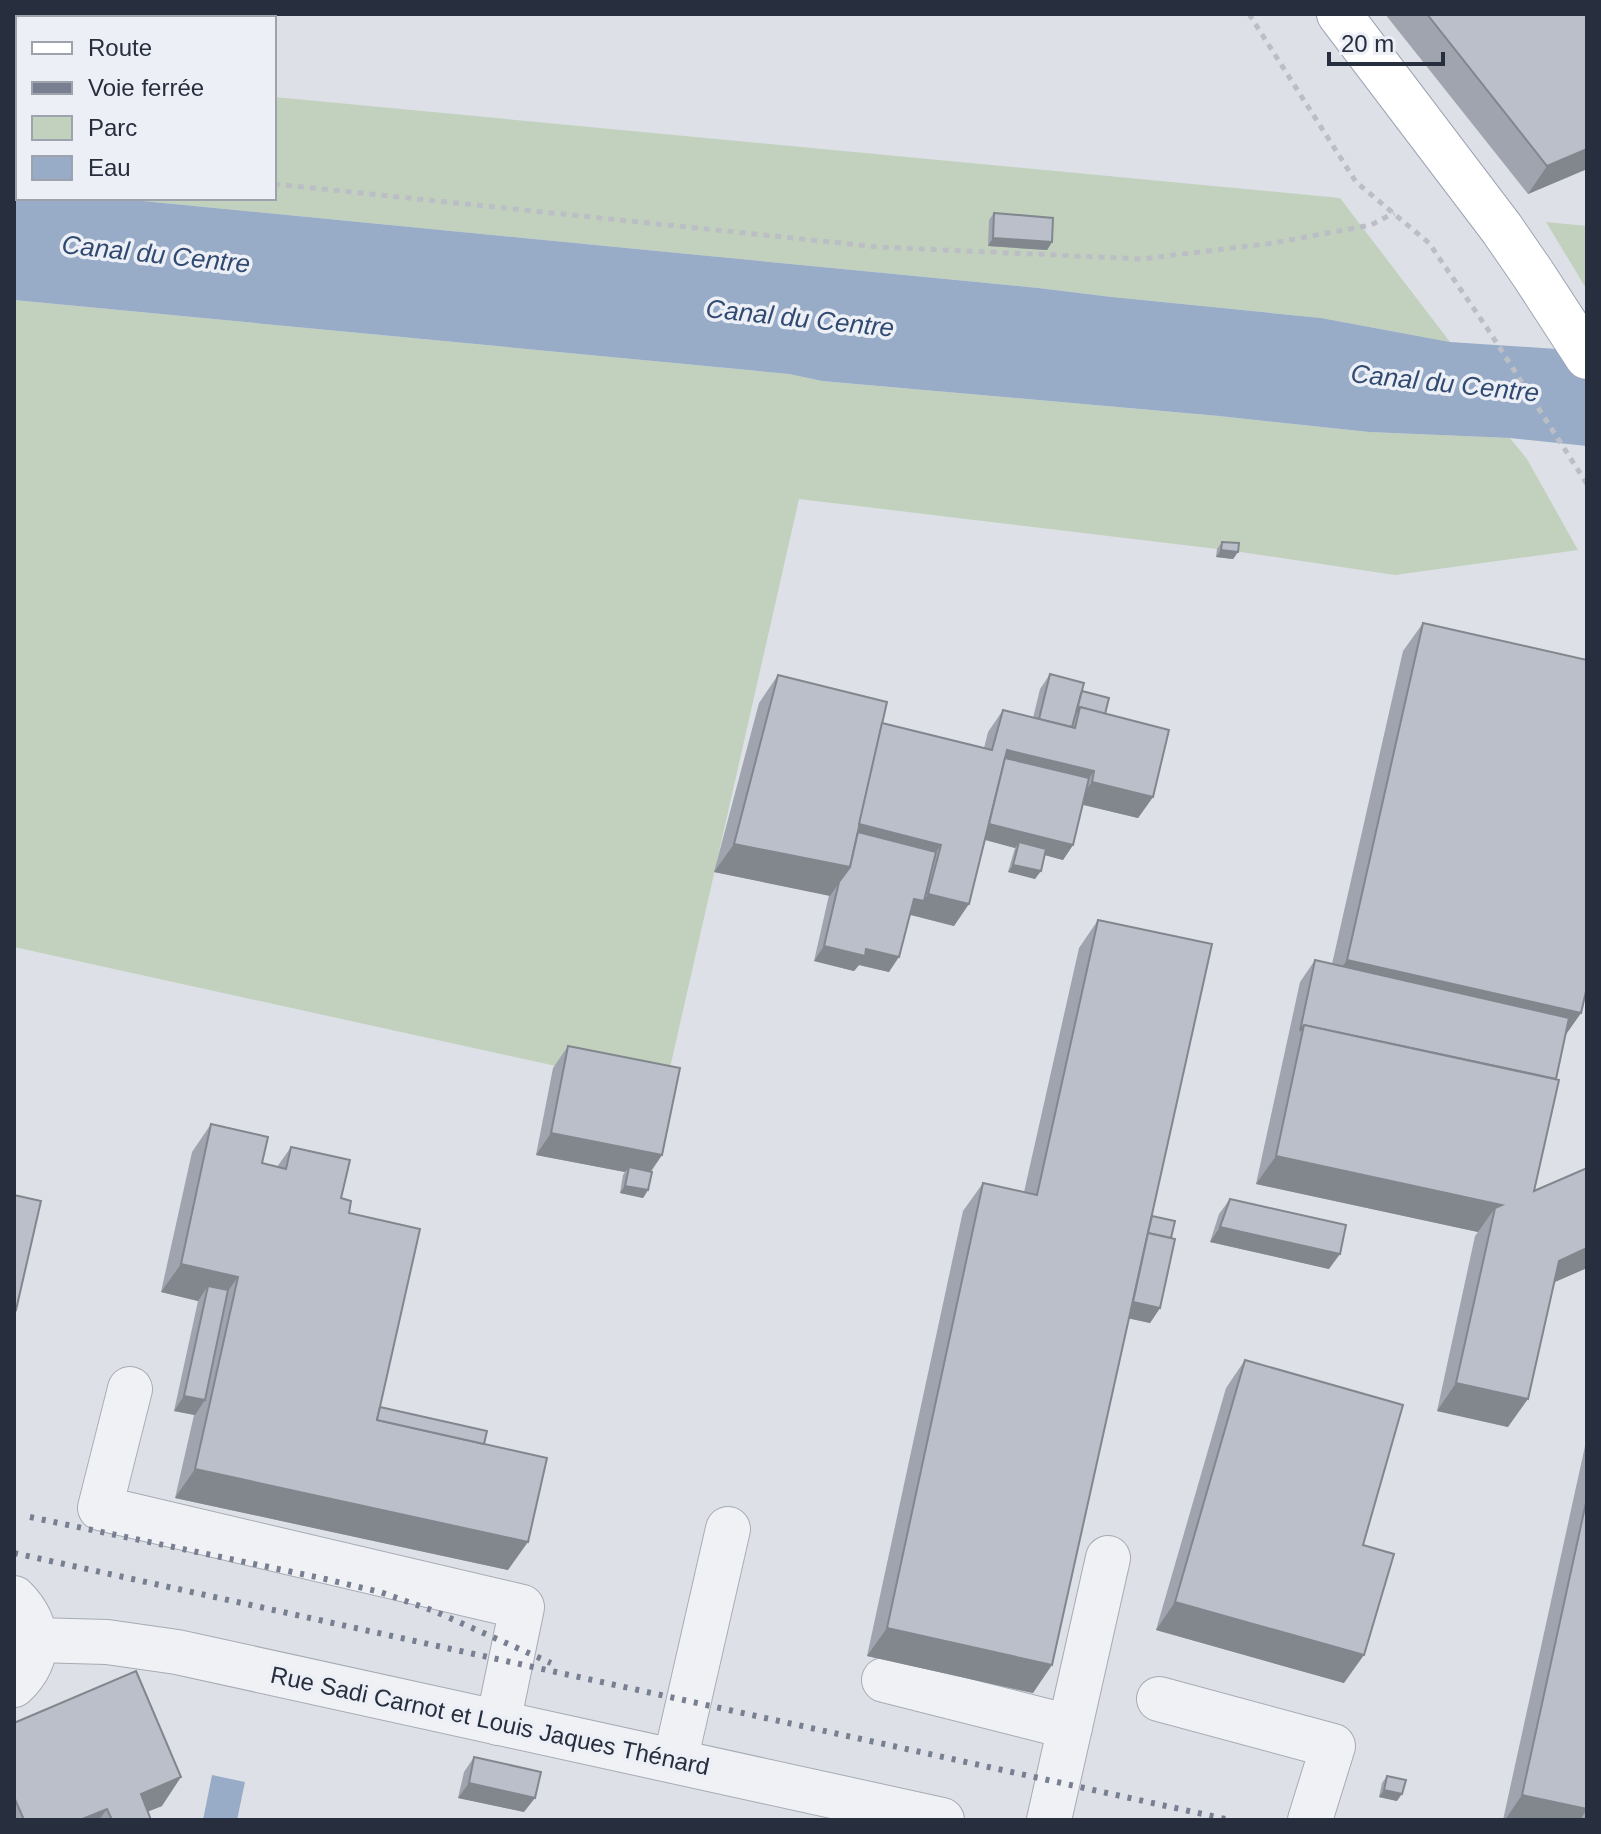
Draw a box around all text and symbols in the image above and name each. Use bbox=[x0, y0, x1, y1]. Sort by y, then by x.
legend bbox=[16, 16, 276, 200]
scale bar bbox=[1329, 16, 1443, 66]
text: 20 m bbox=[1341, 30, 1394, 57]
text: Route bbox=[88, 34, 152, 61]
text: Voie ferrée bbox=[88, 74, 204, 101]
text: Parc bbox=[88, 114, 137, 141]
text: Eau bbox=[88, 154, 131, 181]
water label: Canal du Centre bbox=[60, 229, 252, 279]
water label: Canal du Centre bbox=[704, 293, 896, 343]
water label: Canal du Centre bbox=[1349, 358, 1541, 408]
street label: Rue Sadi Carnot et Louis Jaques Thénard bbox=[268, 1661, 712, 1780]

